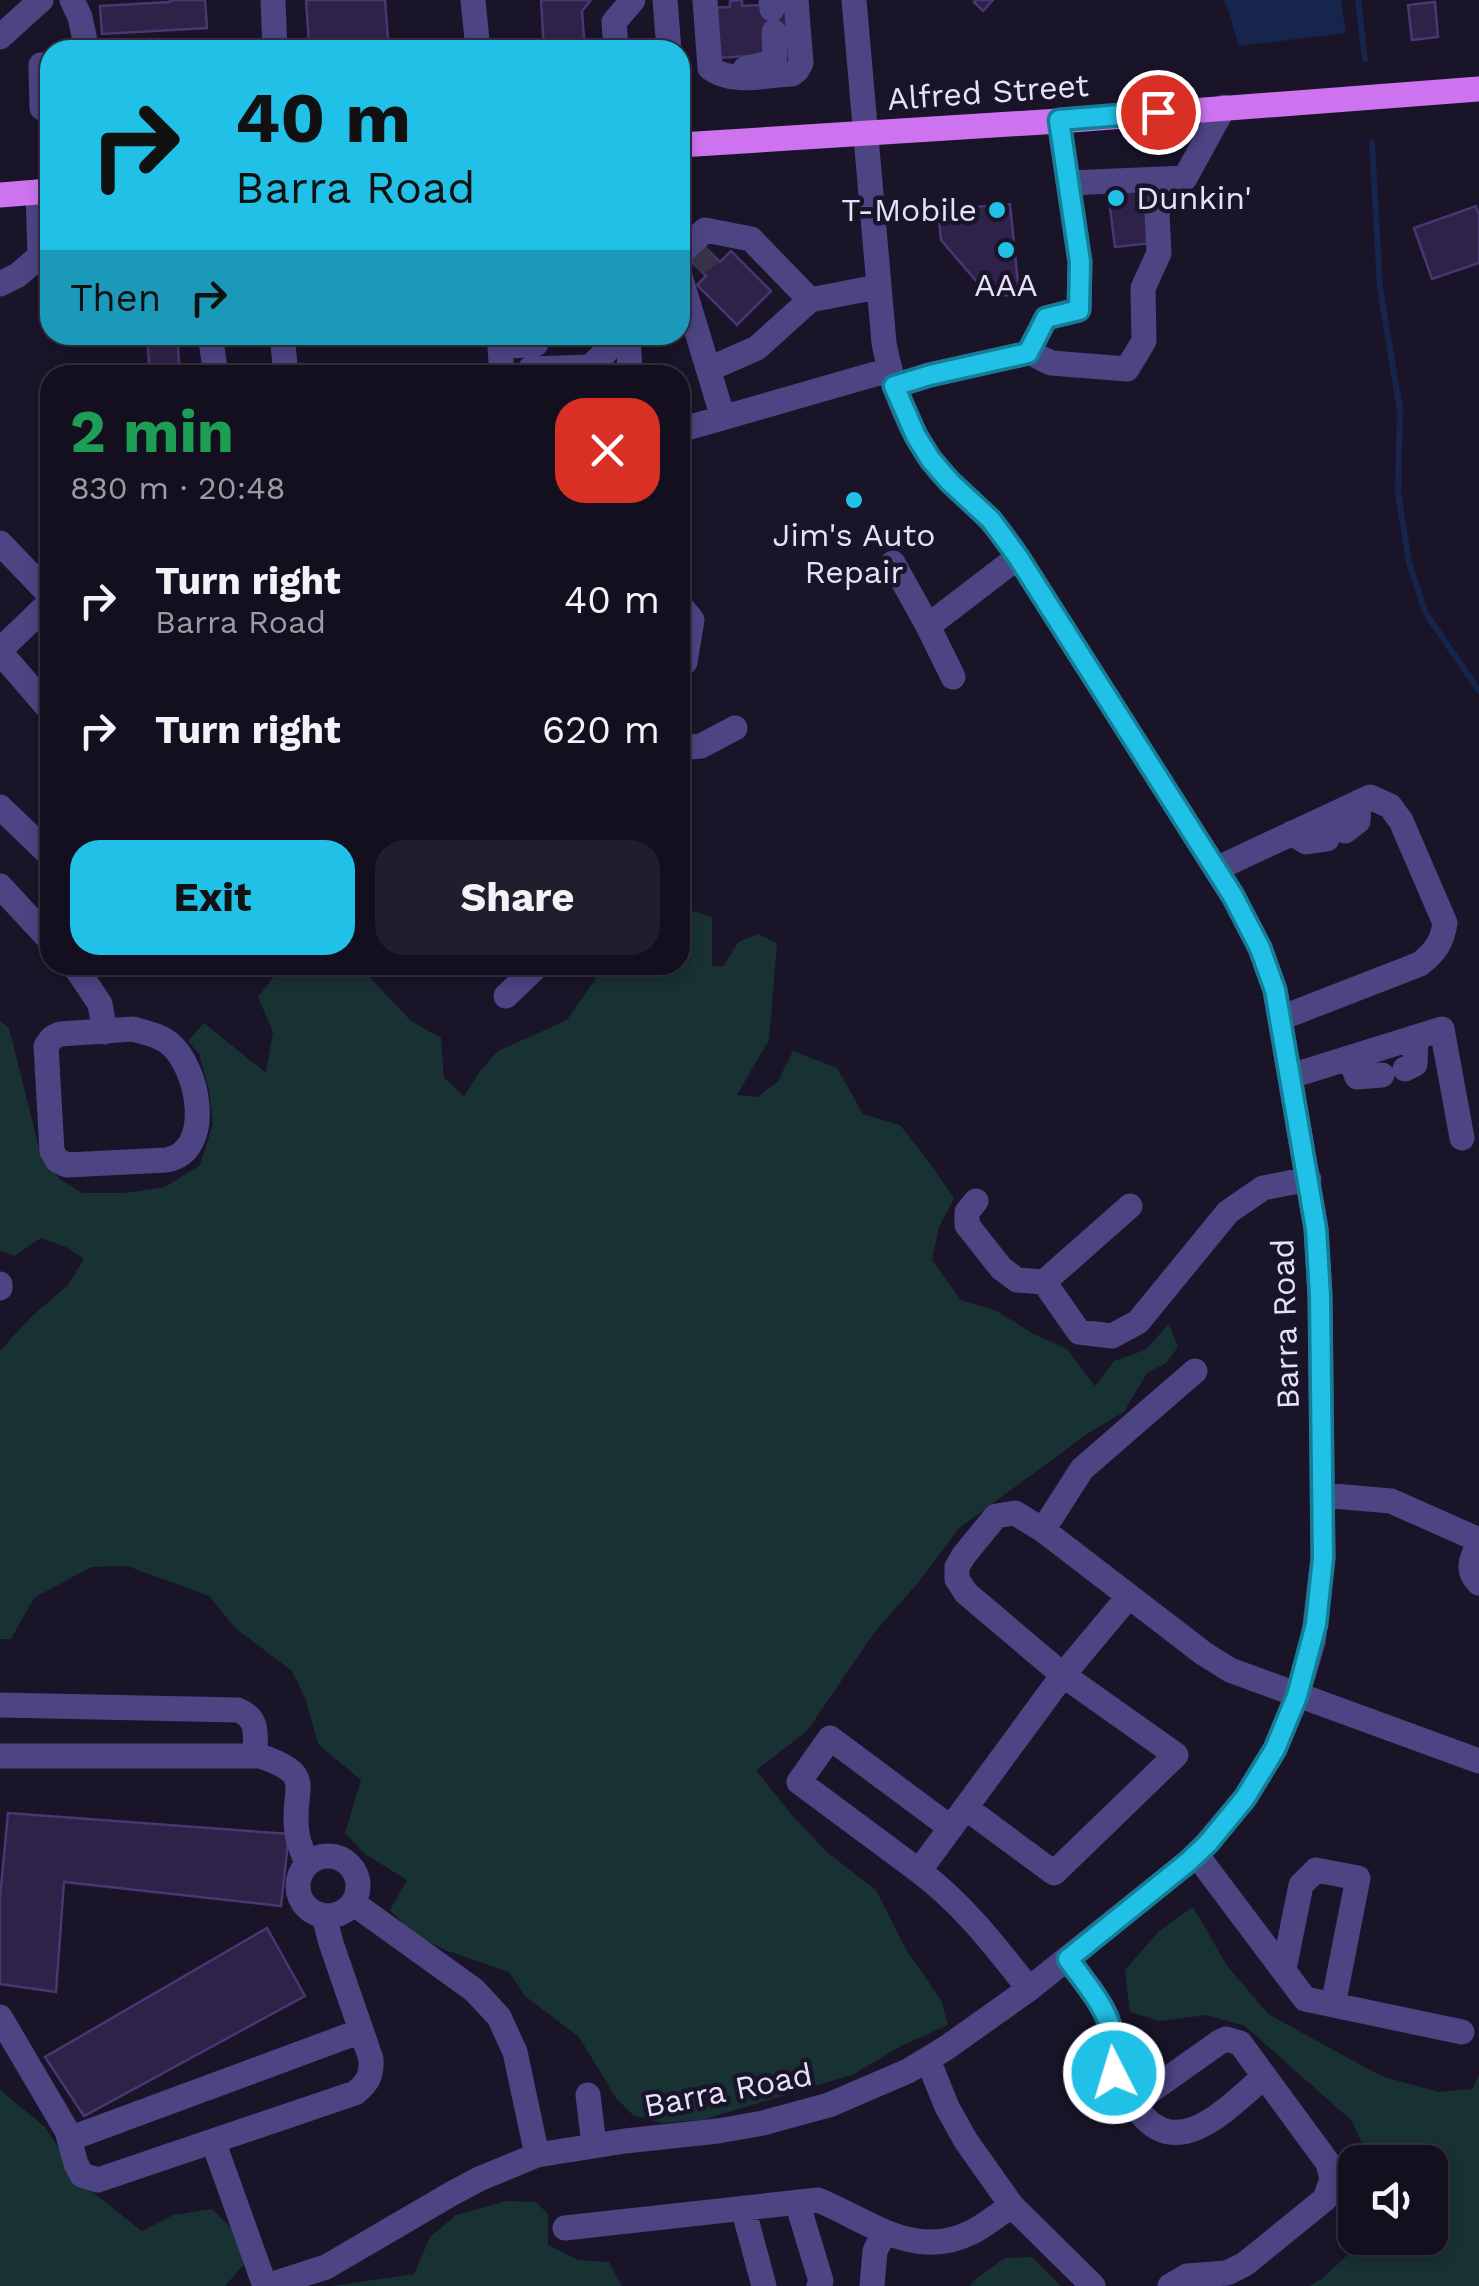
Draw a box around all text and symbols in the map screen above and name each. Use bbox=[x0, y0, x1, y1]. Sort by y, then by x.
street label: Alfred Street bbox=[886, 66, 1090, 118]
pin bbox=[1116, 70, 1201, 155]
text: 40 m bbox=[235, 77, 411, 159]
icon: right bbox=[70, 80, 200, 210]
icon: arrive bbox=[1131, 85, 1186, 140]
text: Barra Road bbox=[235, 161, 476, 214]
place label: Dunkin' bbox=[1136, 179, 1252, 217]
marker: Dunkin' bbox=[1105, 187, 1127, 209]
place label: T-Mobile bbox=[841, 191, 977, 229]
marker: T-Mobile bbox=[986, 199, 1008, 221]
marker: AAA bbox=[995, 239, 1017, 261]
place label: AAA bbox=[974, 266, 1038, 304]
icon: right bbox=[181, 270, 236, 325]
text: Then bbox=[70, 276, 161, 320]
text: 2 min bbox=[70, 396, 234, 467]
button: close bbox=[555, 398, 660, 503]
text: 830 m · 20:48 bbox=[70, 469, 285, 507]
marker: Jim's Auto Repair bbox=[843, 489, 865, 511]
place label: Jim's Auto Repair bbox=[773, 516, 935, 591]
text: Turn right bbox=[155, 559, 341, 603]
icon: right bbox=[70, 573, 125, 628]
text: 40 m bbox=[564, 578, 660, 622]
text: Barra Road bbox=[155, 603, 326, 641]
icon: right bbox=[70, 703, 125, 758]
text: Turn right bbox=[155, 708, 341, 752]
text: 620 m bbox=[542, 708, 660, 752]
button: Exit bbox=[70, 840, 355, 955]
button: Share bbox=[375, 840, 660, 955]
street label: Barra Road bbox=[1263, 1238, 1307, 1410]
position arrow bbox=[1062, 2021, 1166, 2125]
street label: Barra Road bbox=[640, 2055, 816, 2125]
map controls bbox=[1338, 2145, 1448, 2255]
button: sound bbox=[1338, 2145, 1448, 2255]

